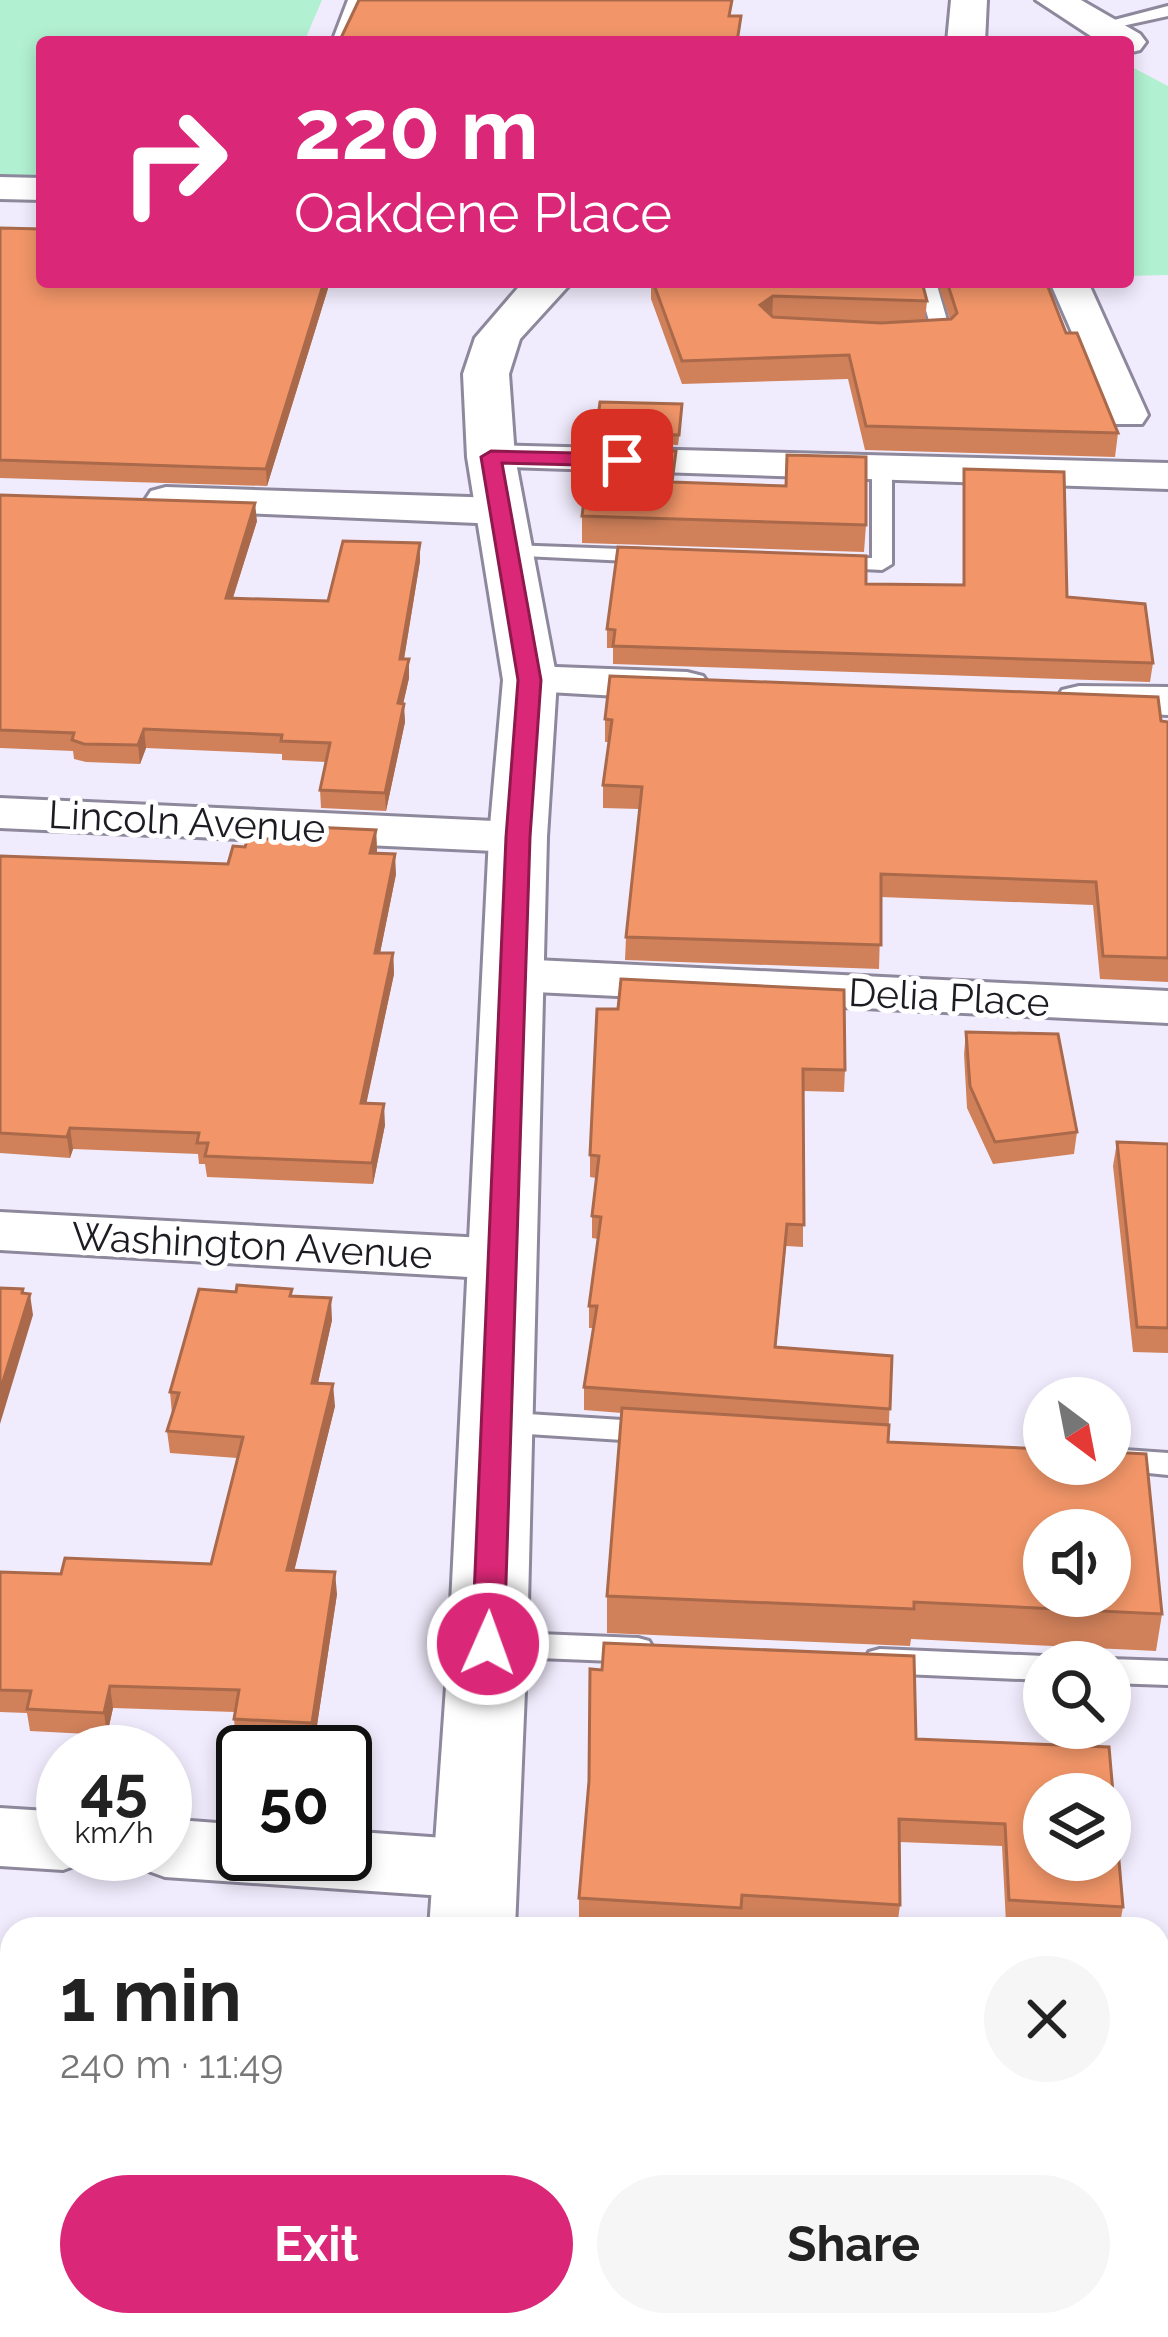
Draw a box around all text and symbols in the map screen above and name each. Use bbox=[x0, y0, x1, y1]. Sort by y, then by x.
text: 220 m bbox=[294, 80, 539, 179]
icon: right bbox=[96, 84, 252, 240]
text: Oakdene Place bbox=[294, 181, 672, 245]
pin bbox=[571, 409, 673, 511]
icon: arrive bbox=[589, 427, 655, 493]
street label: Lincoln Avenue bbox=[47, 791, 327, 851]
street label: Delia Place bbox=[847, 969, 1051, 1025]
street label: Washington Avenue bbox=[70, 1213, 434, 1277]
north arrow bbox=[1023, 1377, 1131, 1485]
map controls bbox=[1023, 1377, 1131, 1881]
button: sound bbox=[1023, 1509, 1131, 1617]
position arrow bbox=[425, 1581, 551, 1707]
button: search bbox=[1023, 1641, 1131, 1749]
speed limit sign: 50 bbox=[216, 1725, 372, 1881]
text: 45 bbox=[80, 1753, 148, 1823]
button: layers bbox=[1023, 1773, 1131, 1881]
text: km/h bbox=[74, 1815, 154, 1850]
text: 1 min bbox=[60, 1953, 242, 2038]
button: close bbox=[984, 1956, 1110, 2082]
text: 240 m · 11:49 bbox=[60, 2041, 283, 2087]
button: Exit bbox=[60, 2175, 573, 2313]
button: Share bbox=[597, 2175, 1110, 2313]

